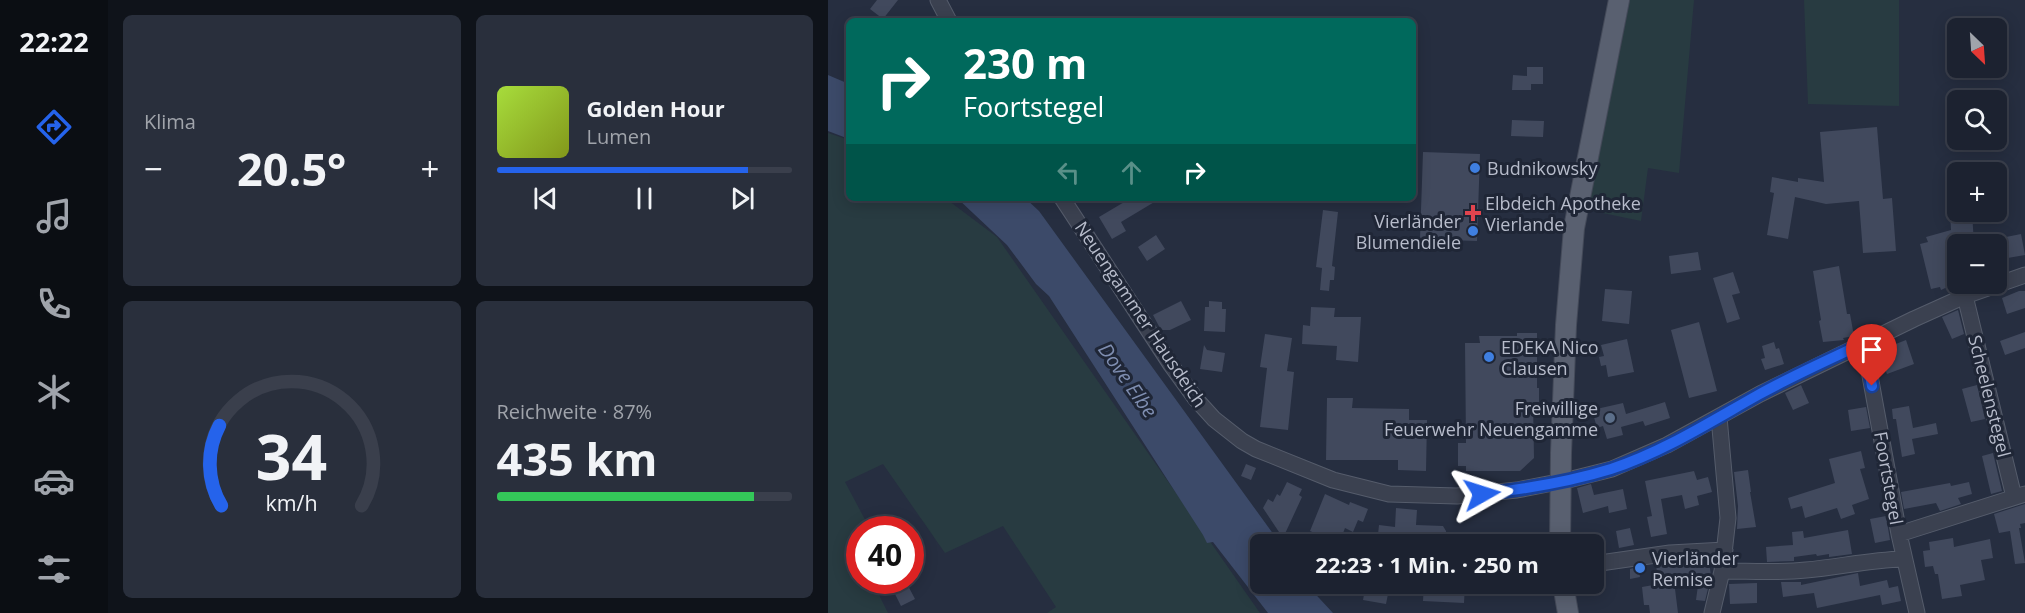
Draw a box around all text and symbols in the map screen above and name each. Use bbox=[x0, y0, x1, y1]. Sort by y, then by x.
north arrow bbox=[1947, 18, 2007, 78]
map controls bbox=[1947, 18, 2007, 294]
text: 22:22 bbox=[19, 23, 89, 60]
text: 230 m bbox=[963, 34, 1087, 91]
icon: right bbox=[864, 42, 942, 120]
text: Foortstegel bbox=[963, 88, 1104, 125]
button: search bbox=[1947, 90, 2007, 150]
text: Golden Hour bbox=[587, 93, 725, 123]
icon: directions bbox=[33, 106, 75, 148]
text: Klima bbox=[144, 108, 196, 135]
text: Lumen bbox=[587, 123, 651, 150]
text: 20.5° bbox=[237, 138, 346, 199]
text: − bbox=[144, 146, 163, 191]
text: + bbox=[421, 146, 439, 191]
icon: left bbox=[1052, 156, 1085, 189]
icon: ahead bbox=[1115, 156, 1148, 189]
icon: right bbox=[1178, 156, 1211, 189]
place label: Budnikowsky bbox=[1487, 156, 1599, 180]
marker: Budnikowsky bbox=[1468, 161, 1482, 175]
button: + bbox=[1947, 162, 2007, 222]
icon: previous bbox=[529, 182, 562, 215]
icon: pause bbox=[628, 182, 661, 215]
icon: next bbox=[726, 182, 759, 215]
place label: Elbdeich Apotheke Vierlande bbox=[1485, 191, 1641, 236]
icon: music bbox=[33, 195, 75, 237]
marker: Elbdeich Apotheke Vierlande bbox=[1466, 206, 1480, 220]
place label: Vierländer Blumendiele bbox=[1356, 209, 1462, 254]
street label: Neuengammer Hausdeich bbox=[1070, 216, 1212, 412]
marker: Vierländer Blumendiele bbox=[1466, 224, 1480, 238]
button: − bbox=[1947, 234, 2007, 294]
icon: phone bbox=[33, 283, 75, 325]
pin bbox=[1846, 324, 1897, 386]
street label: Scheelenstegel bbox=[1963, 332, 2017, 460]
icon: arrive bbox=[1855, 333, 1888, 366]
place label: EDEKA Nico Clausen bbox=[1501, 335, 1599, 380]
water label: Dove Elbe bbox=[1092, 337, 1164, 423]
marker: EDEKA Nico Clausen bbox=[1482, 350, 1496, 364]
icon: climate bbox=[33, 371, 75, 413]
place label: Freiwillige Feuerwehr Neuengamme bbox=[1384, 396, 1598, 441]
text: Reichweite · 87% bbox=[497, 398, 652, 425]
marker: Freiwillige Feuerwehr Neuengamme bbox=[1603, 411, 1617, 425]
text: 34 bbox=[256, 413, 327, 498]
text: 435 km bbox=[497, 428, 657, 489]
street label: Foortstegel bbox=[1869, 430, 1909, 526]
icon: car bbox=[33, 460, 75, 502]
position arrow bbox=[1450, 462, 1514, 526]
text: km/h bbox=[266, 489, 318, 518]
speed limit sign: 40 bbox=[846, 516, 924, 594]
place label: Vierländer Remise bbox=[1652, 546, 1739, 591]
icon: filters bbox=[33, 548, 75, 590]
text: 22:23 · 1 Min. · 250 m bbox=[1315, 549, 1539, 579]
marker: Vierländer Remise bbox=[1633, 561, 1647, 575]

